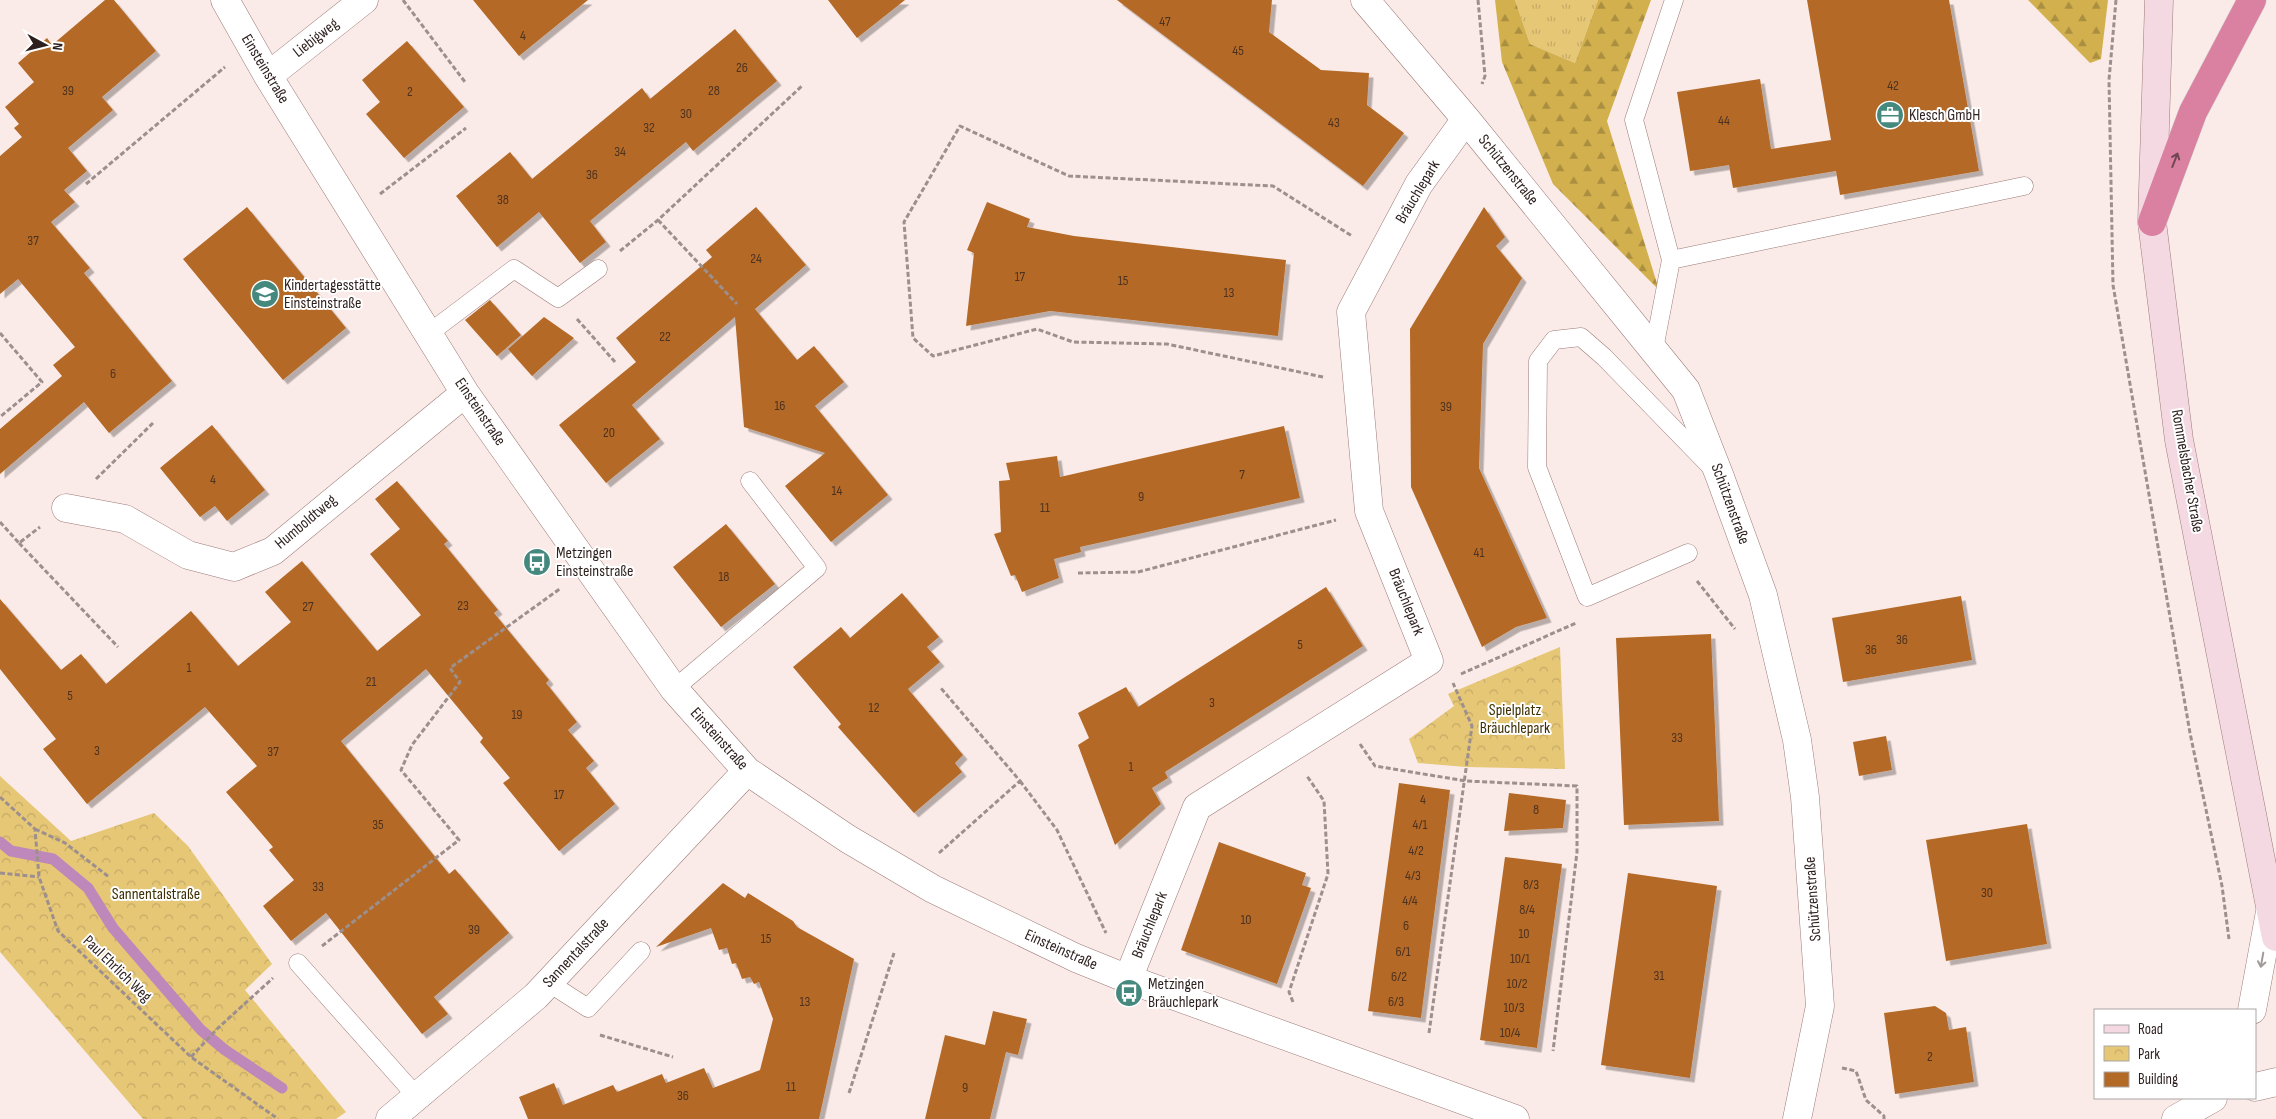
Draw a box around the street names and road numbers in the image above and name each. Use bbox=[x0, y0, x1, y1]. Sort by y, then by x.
street label: Liebigweg bbox=[289, 14, 343, 62]
street label: Einsteinstraße bbox=[237, 31, 293, 107]
street label: Schützenstraße bbox=[1474, 131, 1542, 209]
street label: Bräuchlepark bbox=[1392, 157, 1444, 227]
street label: Einsteinstraße bbox=[450, 375, 510, 449]
street label: Rommelsbacher Straße bbox=[2167, 408, 2207, 534]
street label: Schützenstraße bbox=[1707, 461, 1753, 547]
street label: Humboldtweg bbox=[271, 491, 341, 553]
street label: Bräuchlepark bbox=[1384, 566, 1428, 638]
street label: Einsteinstraße bbox=[686, 704, 752, 774]
street label: Schützenstraße bbox=[1801, 856, 1825, 942]
street label: Bräuchlepark bbox=[1128, 889, 1172, 961]
street label: Sannentalstraße bbox=[539, 914, 613, 992]
street label: Einsteinstraße bbox=[1022, 926, 1100, 974]
street label: Paul Ehrlich Weg bbox=[79, 932, 155, 1006]

